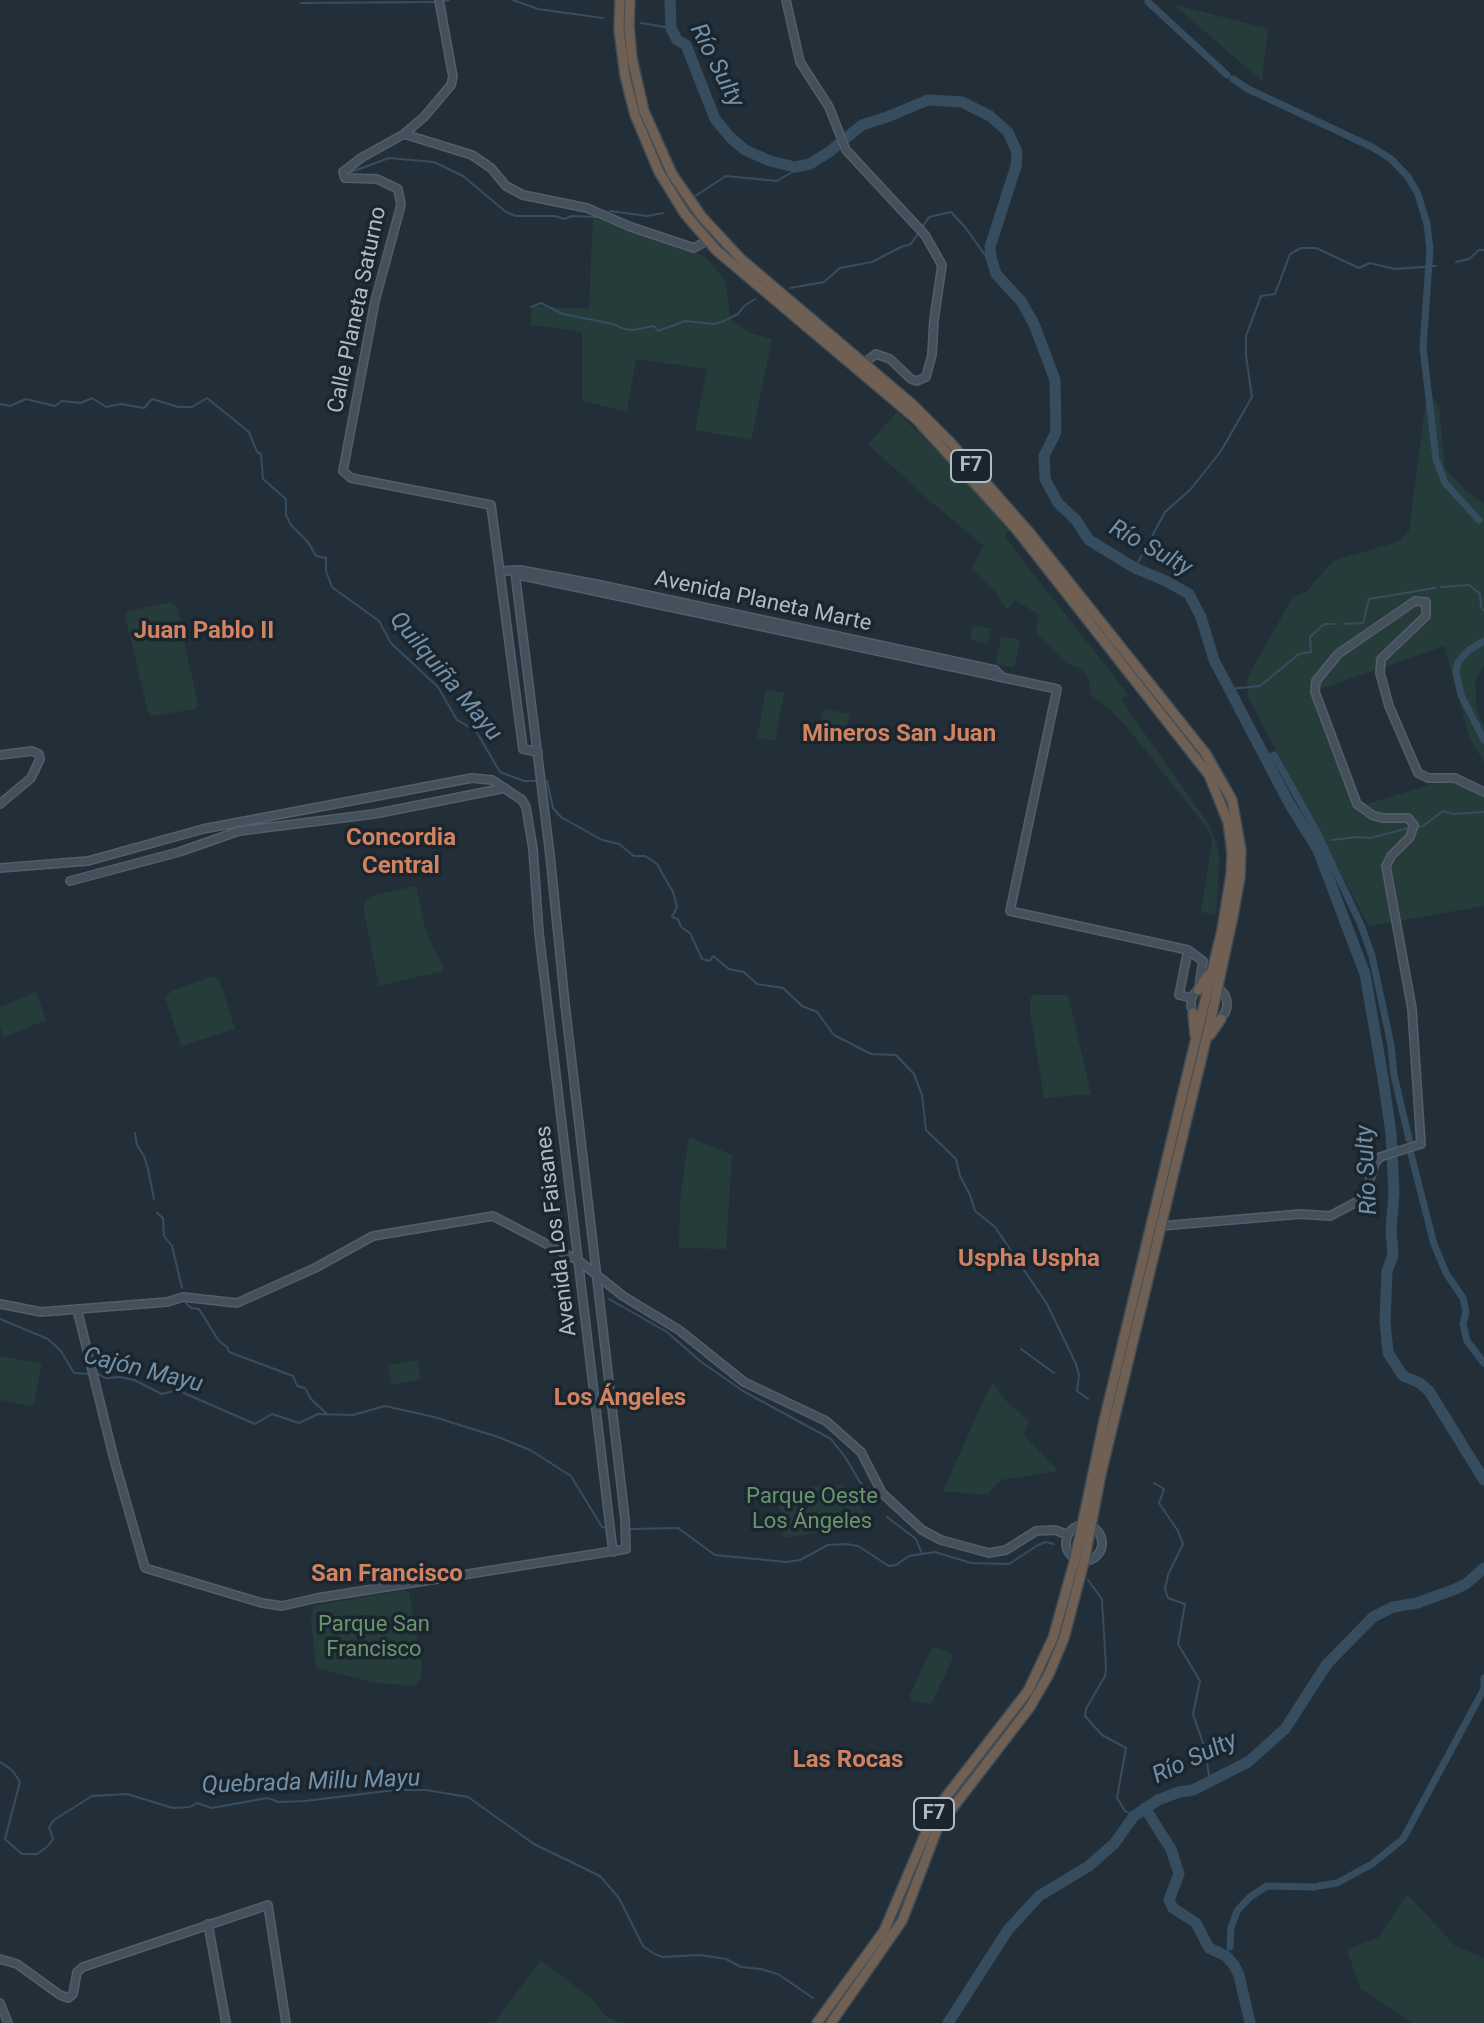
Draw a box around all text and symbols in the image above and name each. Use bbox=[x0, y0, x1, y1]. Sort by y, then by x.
water label: Río Sulty bbox=[683, 19, 749, 113]
street label: Calle Planeta Saturno bbox=[323, 204, 393, 416]
road number: F7 bbox=[951, 450, 991, 482]
water label: Río Sulty bbox=[1104, 515, 1196, 583]
street label: Avenida Planeta Marte bbox=[652, 566, 874, 638]
water label: Quilquiña Mayu bbox=[383, 606, 507, 748]
district label: Juan Pablo II bbox=[134, 618, 274, 646]
district label: Mineros San Juan bbox=[802, 721, 996, 749]
district label: Concordia Central bbox=[346, 825, 456, 881]
street label: Avenida Los Faisanes bbox=[531, 1124, 583, 1338]
water label: Río Sulty bbox=[1351, 1124, 1385, 1216]
district label: Uspha Uspha bbox=[958, 1246, 1100, 1274]
water label: Cajón Mayu bbox=[80, 1342, 206, 1400]
district label: Los Ángeles bbox=[554, 1385, 686, 1413]
park label: Parque Oeste Los Ángeles bbox=[746, 1484, 878, 1536]
district label: San Francisco bbox=[311, 1561, 463, 1589]
park label: Parque San Francisco bbox=[318, 1612, 430, 1664]
water label: Río Sulty bbox=[1148, 1727, 1242, 1791]
district label: Las Rocas bbox=[793, 1747, 903, 1775]
water label: Quebrada Millu Mayu bbox=[201, 1765, 421, 1801]
road number: F7 bbox=[914, 1798, 954, 1830]

